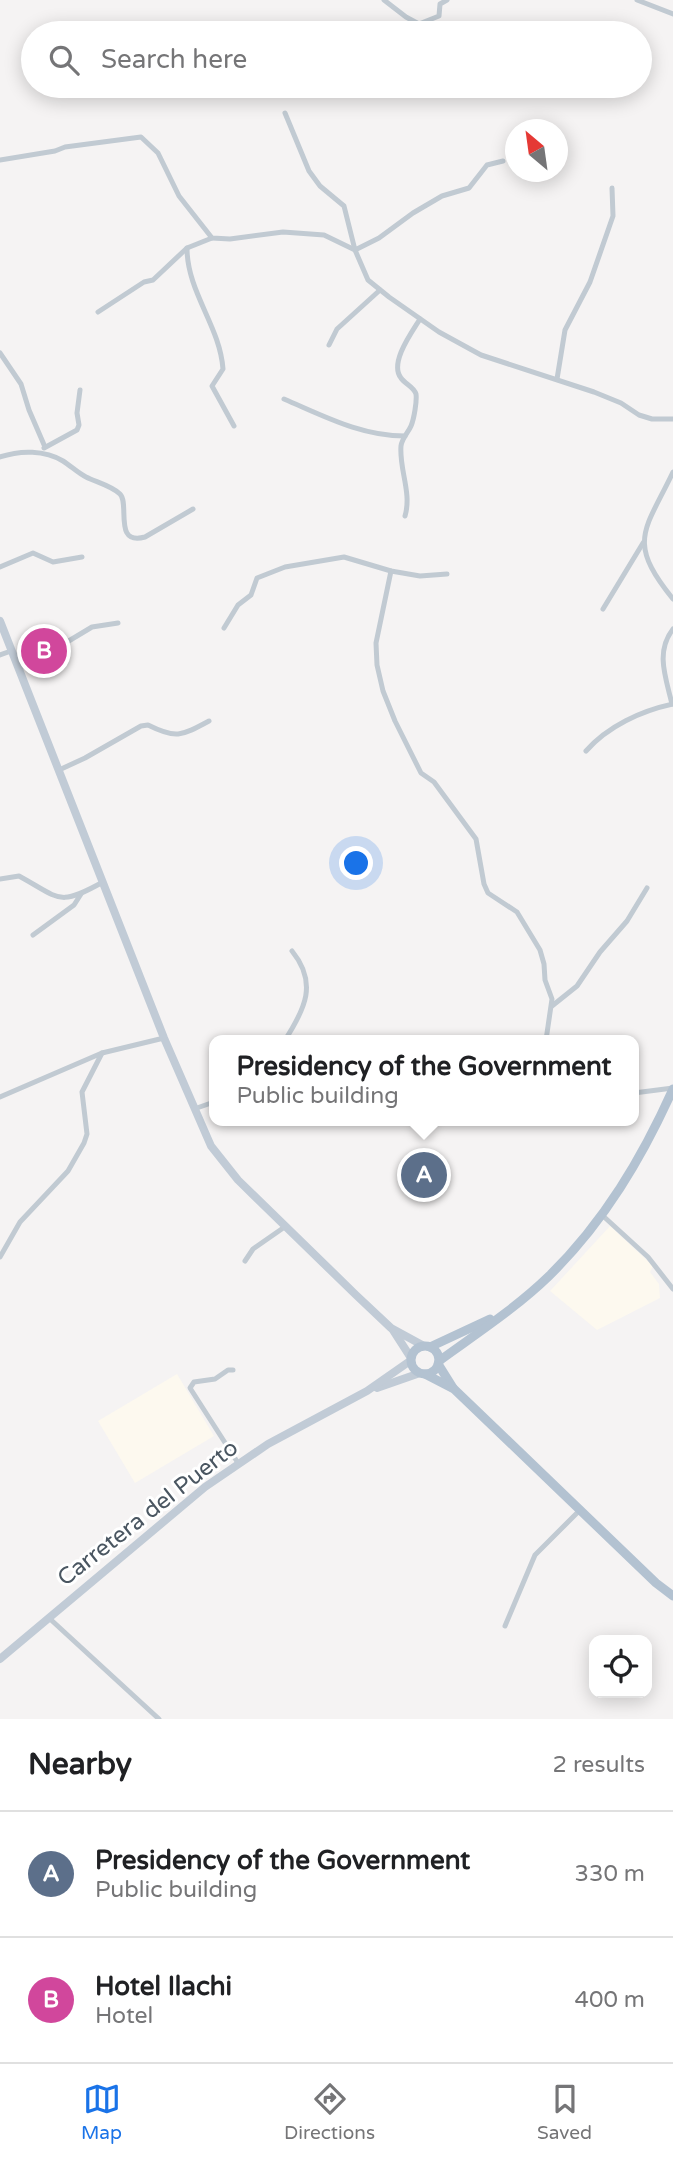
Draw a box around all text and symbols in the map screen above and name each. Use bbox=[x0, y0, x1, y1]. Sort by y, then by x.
search box bbox=[21, 21, 652, 98]
icon: search bbox=[45, 41, 83, 79]
text: Search here bbox=[101, 44, 247, 75]
north arrow bbox=[505, 119, 568, 182]
pin: B bbox=[21, 625, 67, 677]
your location bbox=[339, 846, 373, 880]
popup bbox=[209, 1035, 639, 1126]
text: Presidency of the Government bbox=[236, 1051, 612, 1082]
text: Public building bbox=[236, 1082, 399, 1110]
pin: A bbox=[401, 1149, 447, 1201]
street label: Carretera del Puerto bbox=[52, 1434, 244, 1592]
map controls bbox=[589, 1635, 652, 1698]
button: locate bbox=[589, 1635, 652, 1698]
text: Nearby bbox=[28, 1746, 132, 1783]
text: 2 results bbox=[552, 1751, 645, 1779]
text: Presidency of the Government bbox=[95, 1845, 470, 1876]
text: A bbox=[42, 1860, 60, 1888]
text: 330 m bbox=[575, 1860, 645, 1888]
text: Public building bbox=[95, 1876, 257, 1904]
text: Hotel Ilachi bbox=[95, 1971, 232, 2002]
text: B bbox=[43, 1986, 59, 2014]
text: 400 m bbox=[575, 1986, 645, 2014]
text: Hotel bbox=[95, 2002, 153, 2030]
tab: Map bbox=[81, 2080, 122, 2144]
tab: Directions bbox=[284, 2080, 375, 2144]
tab: Saved bbox=[537, 2080, 592, 2144]

